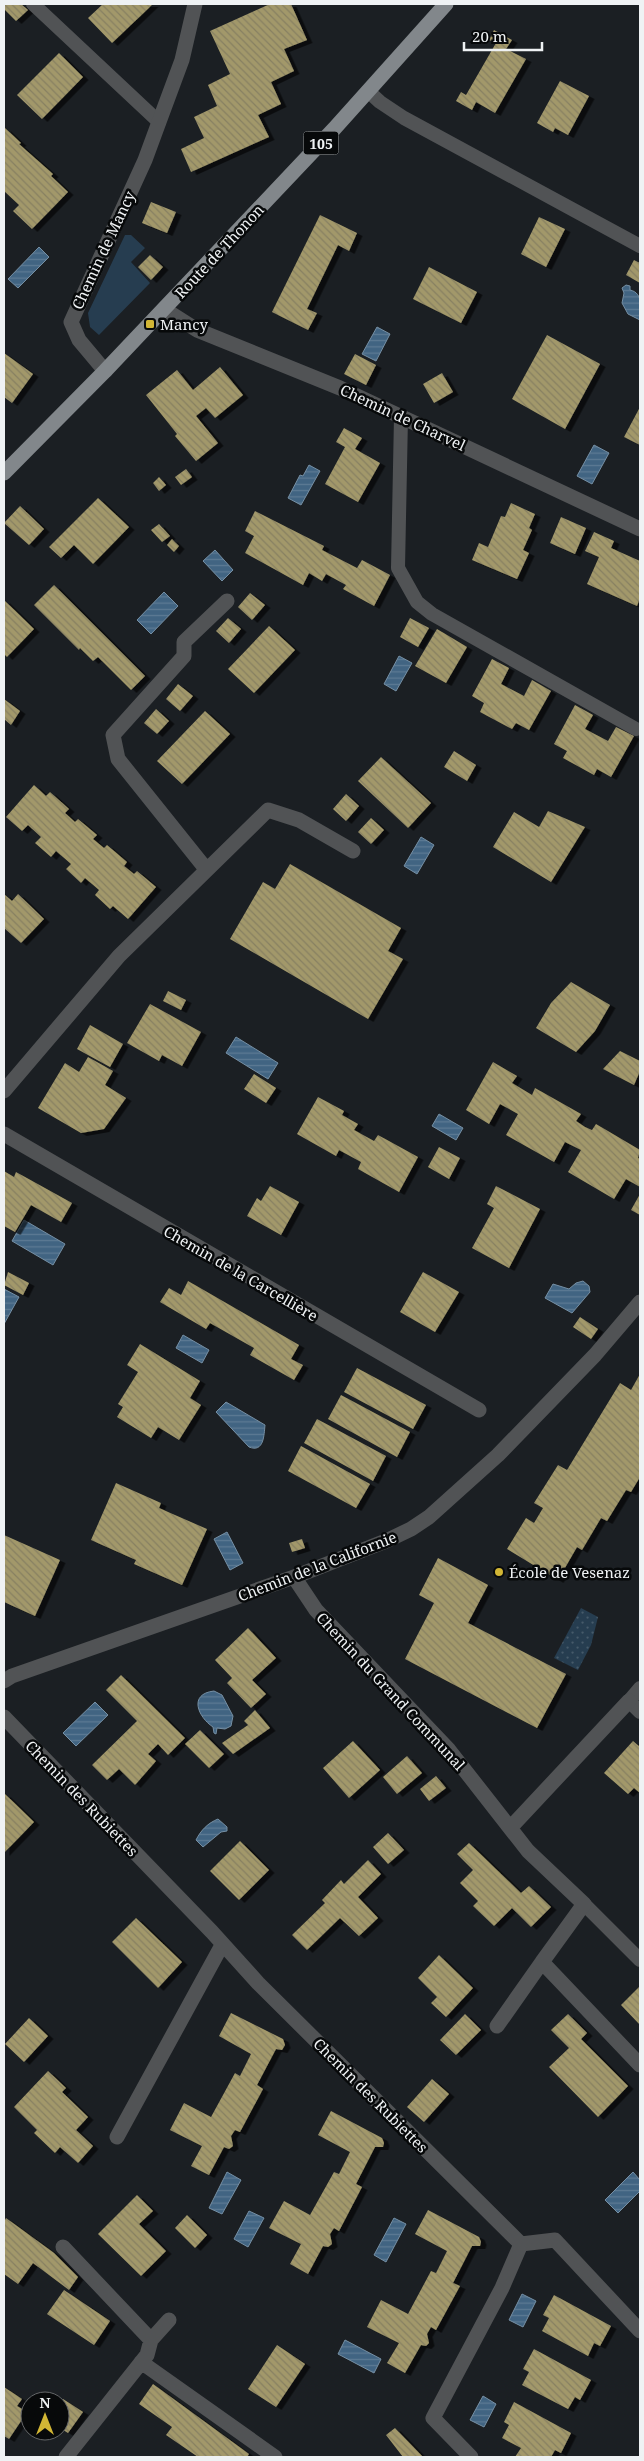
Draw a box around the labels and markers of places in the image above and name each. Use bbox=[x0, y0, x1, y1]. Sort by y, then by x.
place label: Mancy bbox=[160, 314, 209, 334]
marker: Mancy bbox=[144, 318, 156, 330]
place label: École de Vesenaz bbox=[509, 1562, 630, 1582]
marker: École de Vesenaz bbox=[493, 1566, 505, 1578]

